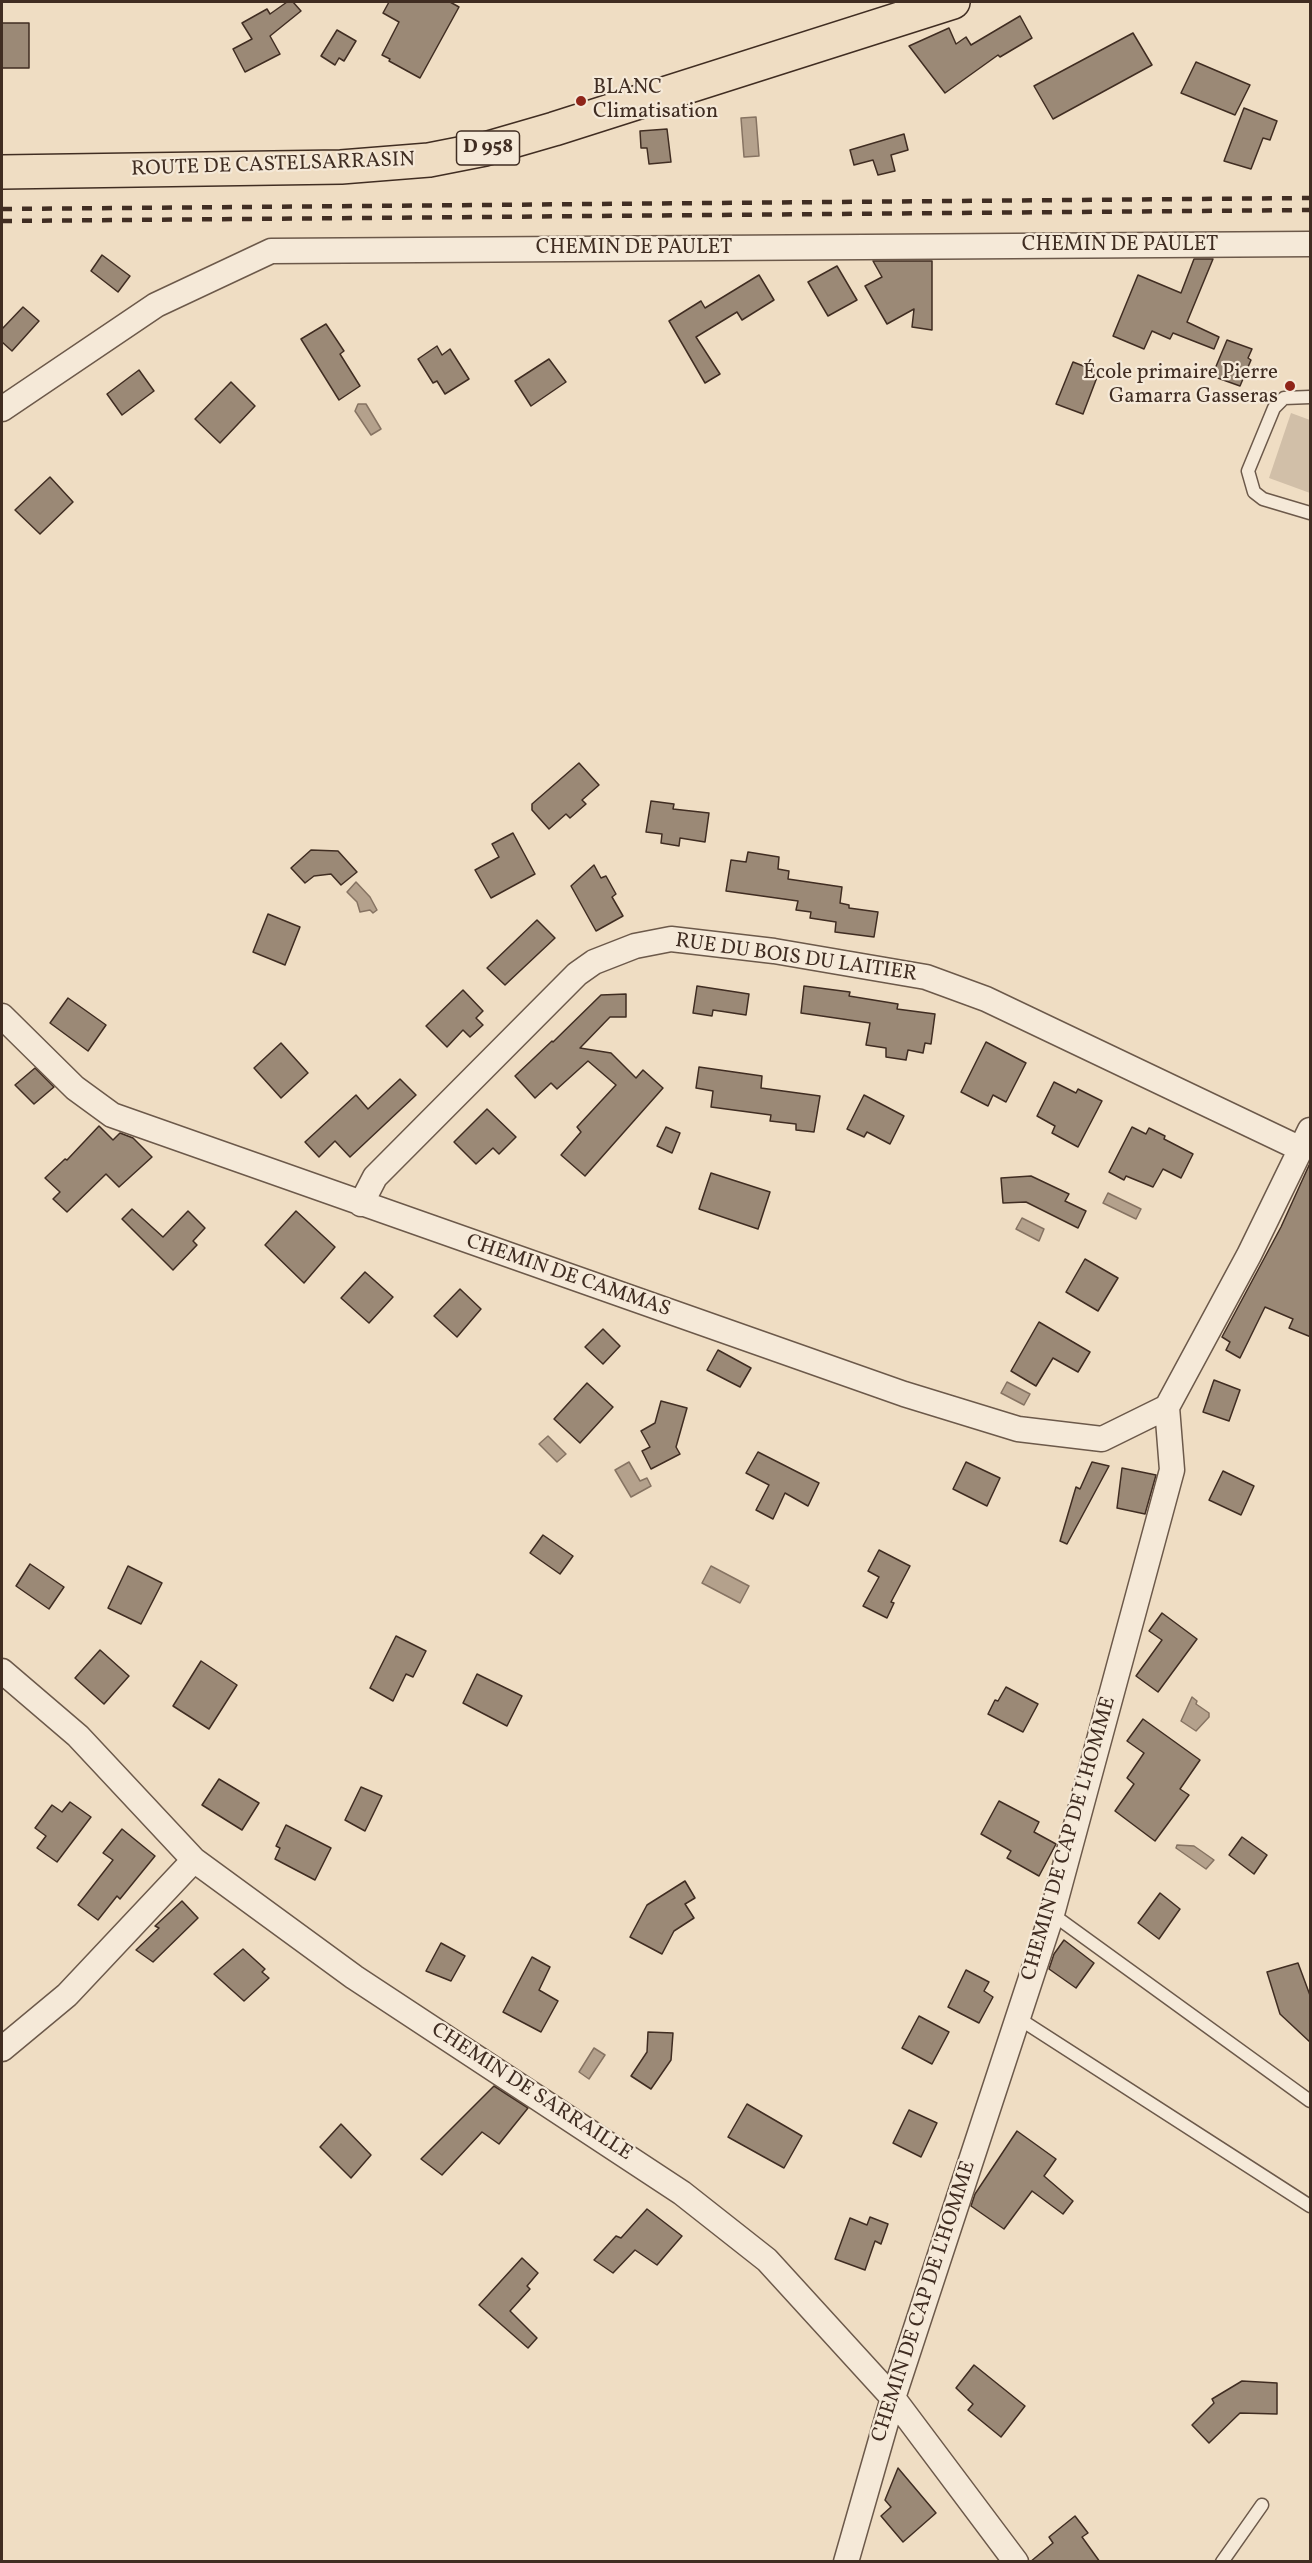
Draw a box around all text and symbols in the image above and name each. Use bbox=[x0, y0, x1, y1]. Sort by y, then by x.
place label: BLANC Climatisation bbox=[593, 76, 718, 126]
marker: BLANC Climatisation bbox=[574, 94, 588, 108]
road number: D 958 bbox=[456, 131, 520, 165]
street label: ROUTE DE CASTELSARRASIN bbox=[131, 148, 415, 184]
street label: CHEMIN DE PAULET bbox=[1022, 233, 1218, 259]
street label: CHEMIN DE PAULET bbox=[536, 236, 732, 262]
place label: École primaire Pierre Gamarra Gasseras bbox=[1083, 361, 1278, 411]
marker: École primaire Pierre Gamarra Gasseras bbox=[1283, 379, 1297, 393]
street label: RUE DU BOIS DU LAITIER bbox=[673, 930, 919, 988]
street label: CHEMIN DE CAMMAS bbox=[462, 1230, 674, 1324]
street label: CHEMIN DE CAP DE L'HOMME bbox=[1017, 1694, 1123, 1984]
street label: CHEMIN DE SARRAILLE bbox=[426, 2019, 636, 2167]
street label: CHEMIN DE CAP DE L'HOMME bbox=[868, 2158, 982, 2446]

